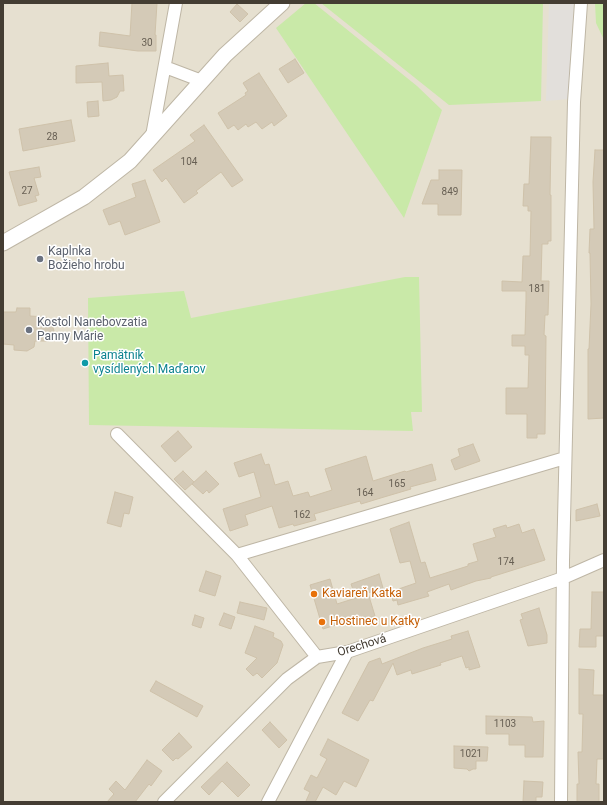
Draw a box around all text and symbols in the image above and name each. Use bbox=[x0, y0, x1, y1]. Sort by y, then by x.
house number: 30 bbox=[141, 37, 153, 49]
house number: 28 bbox=[46, 131, 58, 143]
house number: 104 bbox=[181, 156, 197, 168]
house number: 27 bbox=[21, 185, 33, 197]
house number: 849 bbox=[442, 186, 458, 198]
place label: Kaplnka Božieho hrobu bbox=[48, 245, 125, 273]
marker: Kaplnka Božieho hrobu bbox=[35, 254, 45, 264]
house number: 181 bbox=[529, 283, 545, 295]
place label: Kostol Nanebovzatia Panny Márie bbox=[37, 316, 147, 344]
marker: Kostol Nanebovzatia Panny Márie bbox=[24, 325, 34, 335]
place label: Pamätník vysídlených Maďarov bbox=[93, 349, 205, 377]
marker: Pamätník vysídlených Maďarov bbox=[80, 358, 90, 368]
house number: 165 bbox=[389, 478, 405, 490]
house number: 164 bbox=[357, 487, 373, 499]
house number: 162 bbox=[294, 509, 310, 521]
house number: 174 bbox=[498, 556, 514, 568]
place label: Kaviareň Katka bbox=[322, 587, 402, 601]
marker: Kaviareň Katka bbox=[309, 589, 319, 599]
place label: Hostinec u Katky bbox=[330, 615, 420, 629]
marker: Hostinec u Katky bbox=[317, 617, 327, 627]
street label: Orechová bbox=[336, 632, 388, 660]
house number: 1103 bbox=[494, 718, 516, 730]
house number: 1021 bbox=[460, 748, 482, 760]

